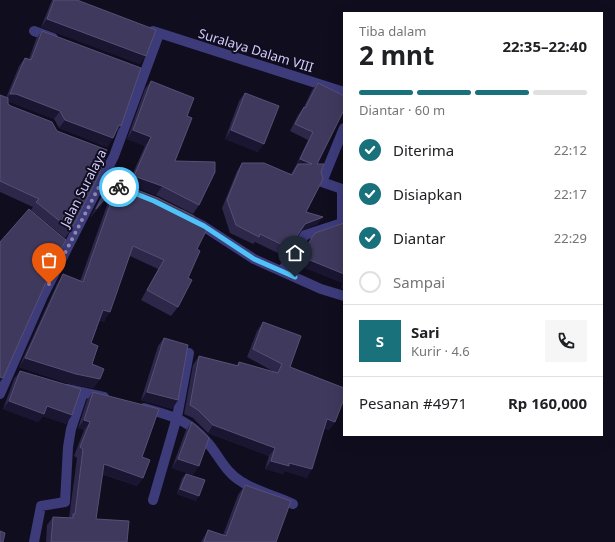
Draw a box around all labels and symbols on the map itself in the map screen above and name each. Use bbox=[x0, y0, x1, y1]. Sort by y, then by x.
street label: Suralaya Dalam VIII bbox=[196, 24, 316, 76]
street label: Jalan Suralaya bbox=[55, 146, 110, 232]
courier bbox=[99, 167, 139, 207]
pin bbox=[278, 236, 312, 277]
pin bbox=[32, 243, 66, 284]

